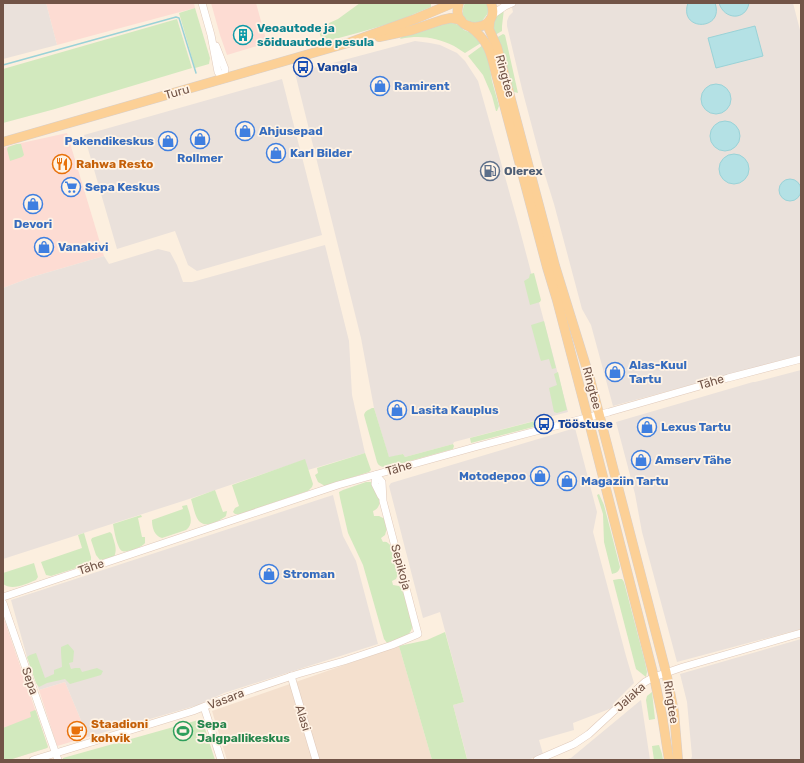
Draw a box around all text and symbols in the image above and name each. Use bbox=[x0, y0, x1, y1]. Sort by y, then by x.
place label: Veoautode ja sõiduautode pesula bbox=[257, 21, 374, 49]
building icon: Veoautode ja sõiduautode pesula bbox=[232, 24, 254, 46]
street label: Ringtee bbox=[493, 53, 517, 99]
bus stop icon: Vangla bbox=[292, 56, 314, 78]
place label: Vangla bbox=[317, 60, 358, 74]
shop icon: Ramirent bbox=[369, 75, 391, 97]
place label: Ramirent bbox=[394, 79, 450, 93]
street label: Turu bbox=[163, 82, 191, 102]
shop icon: Ahjusepad bbox=[234, 120, 256, 142]
place label: Ahjusepad bbox=[259, 124, 323, 138]
shop icon: Rollmer bbox=[189, 128, 211, 150]
shop icon: Pakendikeskus bbox=[157, 130, 179, 152]
place label: Pakendikeskus bbox=[65, 134, 154, 148]
shop icon: Karl Bilder bbox=[265, 142, 287, 164]
place label: Karl Bilder bbox=[290, 146, 352, 160]
place label: Rollmer bbox=[177, 151, 224, 165]
restaurant icon: Rahwa Resto bbox=[51, 153, 73, 175]
place label: Rahwa Resto bbox=[76, 157, 153, 171]
fuel station icon: Olerex bbox=[479, 160, 501, 182]
place label: Olerex bbox=[504, 164, 542, 178]
supermarket icon: Sepa Keskus bbox=[60, 176, 82, 198]
place label: Sepa Keskus bbox=[85, 180, 160, 194]
shop icon: Devori bbox=[22, 193, 44, 215]
place label: Devori bbox=[14, 217, 52, 231]
shop icon: Vanakivi bbox=[33, 236, 55, 258]
place label: Vanakivi bbox=[58, 240, 109, 254]
place label: Alas-Kuul Tartu bbox=[629, 358, 687, 386]
shop icon: Alas-Kuul Tartu bbox=[604, 361, 626, 383]
street label: Ringtee bbox=[580, 365, 604, 411]
street label: Tähe bbox=[696, 372, 726, 392]
shop icon: Lasita Kauplus bbox=[386, 399, 408, 421]
place label: Lasita Kauplus bbox=[411, 403, 499, 417]
bus stop icon: Tööstuse bbox=[533, 413, 555, 435]
shop icon: Lexus Tartu bbox=[636, 416, 658, 438]
place label: Tööstuse bbox=[558, 417, 613, 431]
place label: Lexus Tartu bbox=[661, 420, 731, 434]
shop icon: Amserv Tähe bbox=[630, 449, 652, 471]
place label: Amserv Tähe bbox=[655, 453, 731, 467]
street label: Tähe bbox=[384, 458, 414, 478]
shop icon: Motodepoo bbox=[529, 465, 551, 487]
place label: Motodepoo bbox=[459, 469, 526, 483]
shop icon: Magaziin Tartu bbox=[556, 470, 578, 492]
place label: Magaziin Tartu bbox=[581, 474, 669, 488]
street label: Sepikoja bbox=[388, 543, 414, 591]
street label: Tähe bbox=[76, 556, 106, 578]
shop icon: Stroman bbox=[258, 563, 280, 585]
place label: Stroman bbox=[283, 567, 335, 581]
street label: Sepa bbox=[19, 665, 41, 697]
street label: Ringtee bbox=[661, 679, 681, 725]
street label: Jalaka bbox=[612, 680, 648, 714]
street label: Vasara bbox=[206, 686, 246, 712]
street label: Alasi bbox=[292, 703, 314, 733]
place label: Staadioni kohvik bbox=[91, 717, 148, 745]
place label: Sepa Jalgpallikeskus bbox=[197, 717, 290, 745]
cafe icon: Staadioni kohvik bbox=[66, 720, 88, 742]
sports icon: Sepa Jalgpallikeskus bbox=[172, 720, 194, 742]

